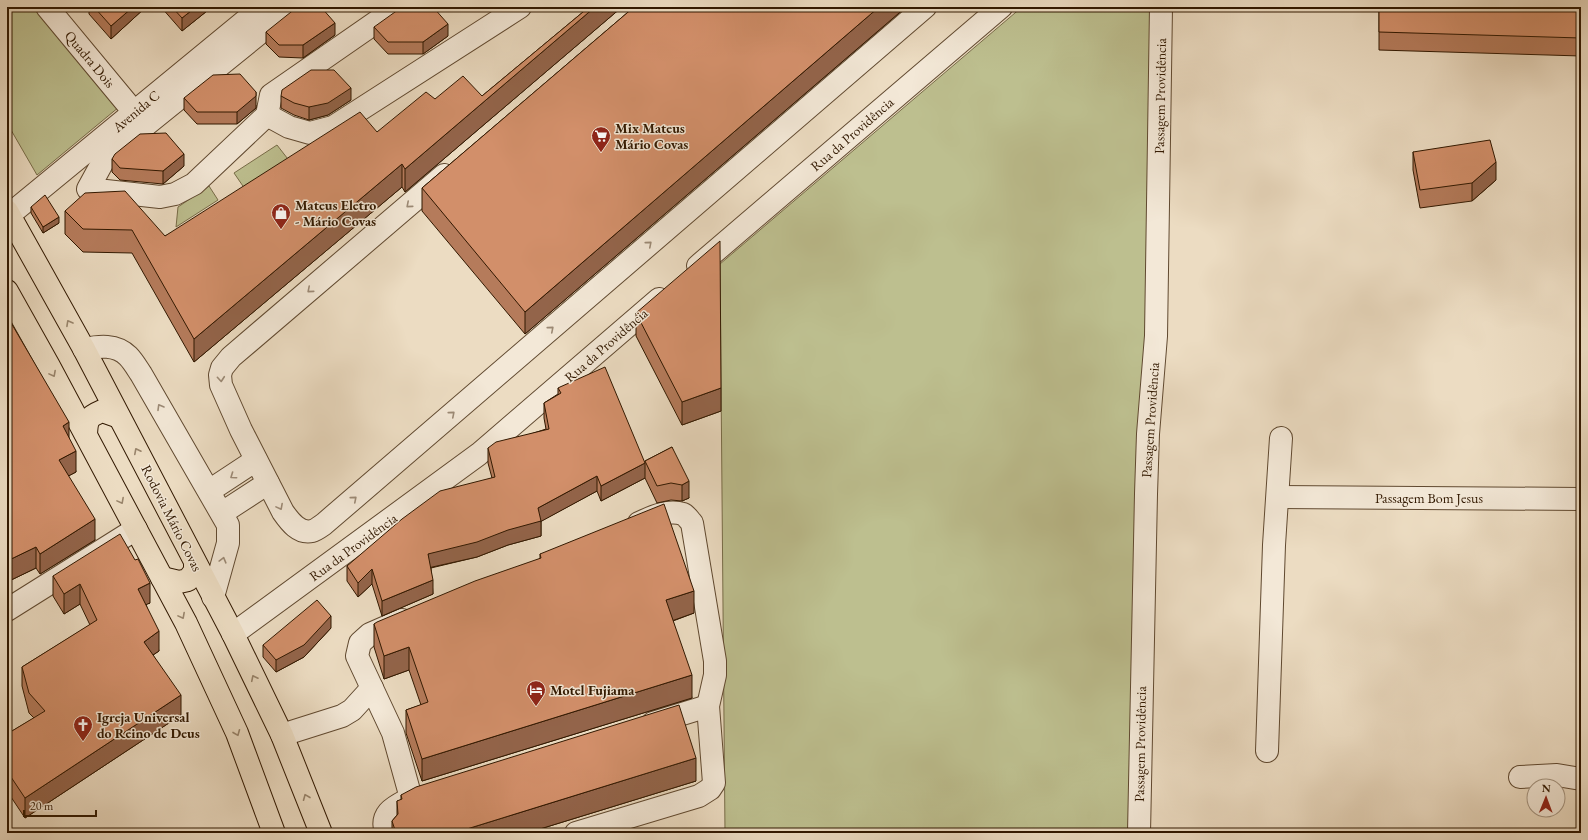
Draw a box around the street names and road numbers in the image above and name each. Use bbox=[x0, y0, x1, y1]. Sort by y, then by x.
street label: Quadra Dois bbox=[61, 27, 119, 92]
street label: Passagem Providência bbox=[1150, 38, 1170, 154]
street label: Avenida C bbox=[108, 86, 163, 137]
street label: Rua da Providência bbox=[807, 93, 898, 175]
street label: Rua da Providência bbox=[561, 304, 652, 386]
street label: Passagem Providência bbox=[1137, 361, 1163, 478]
street label: Rodovia Mário Covas bbox=[137, 462, 207, 575]
street label: Passagem Bom Jesus bbox=[1375, 489, 1483, 507]
street label: Rua da Providência bbox=[305, 509, 401, 585]
street label: Passagem Providência bbox=[1130, 686, 1150, 802]

